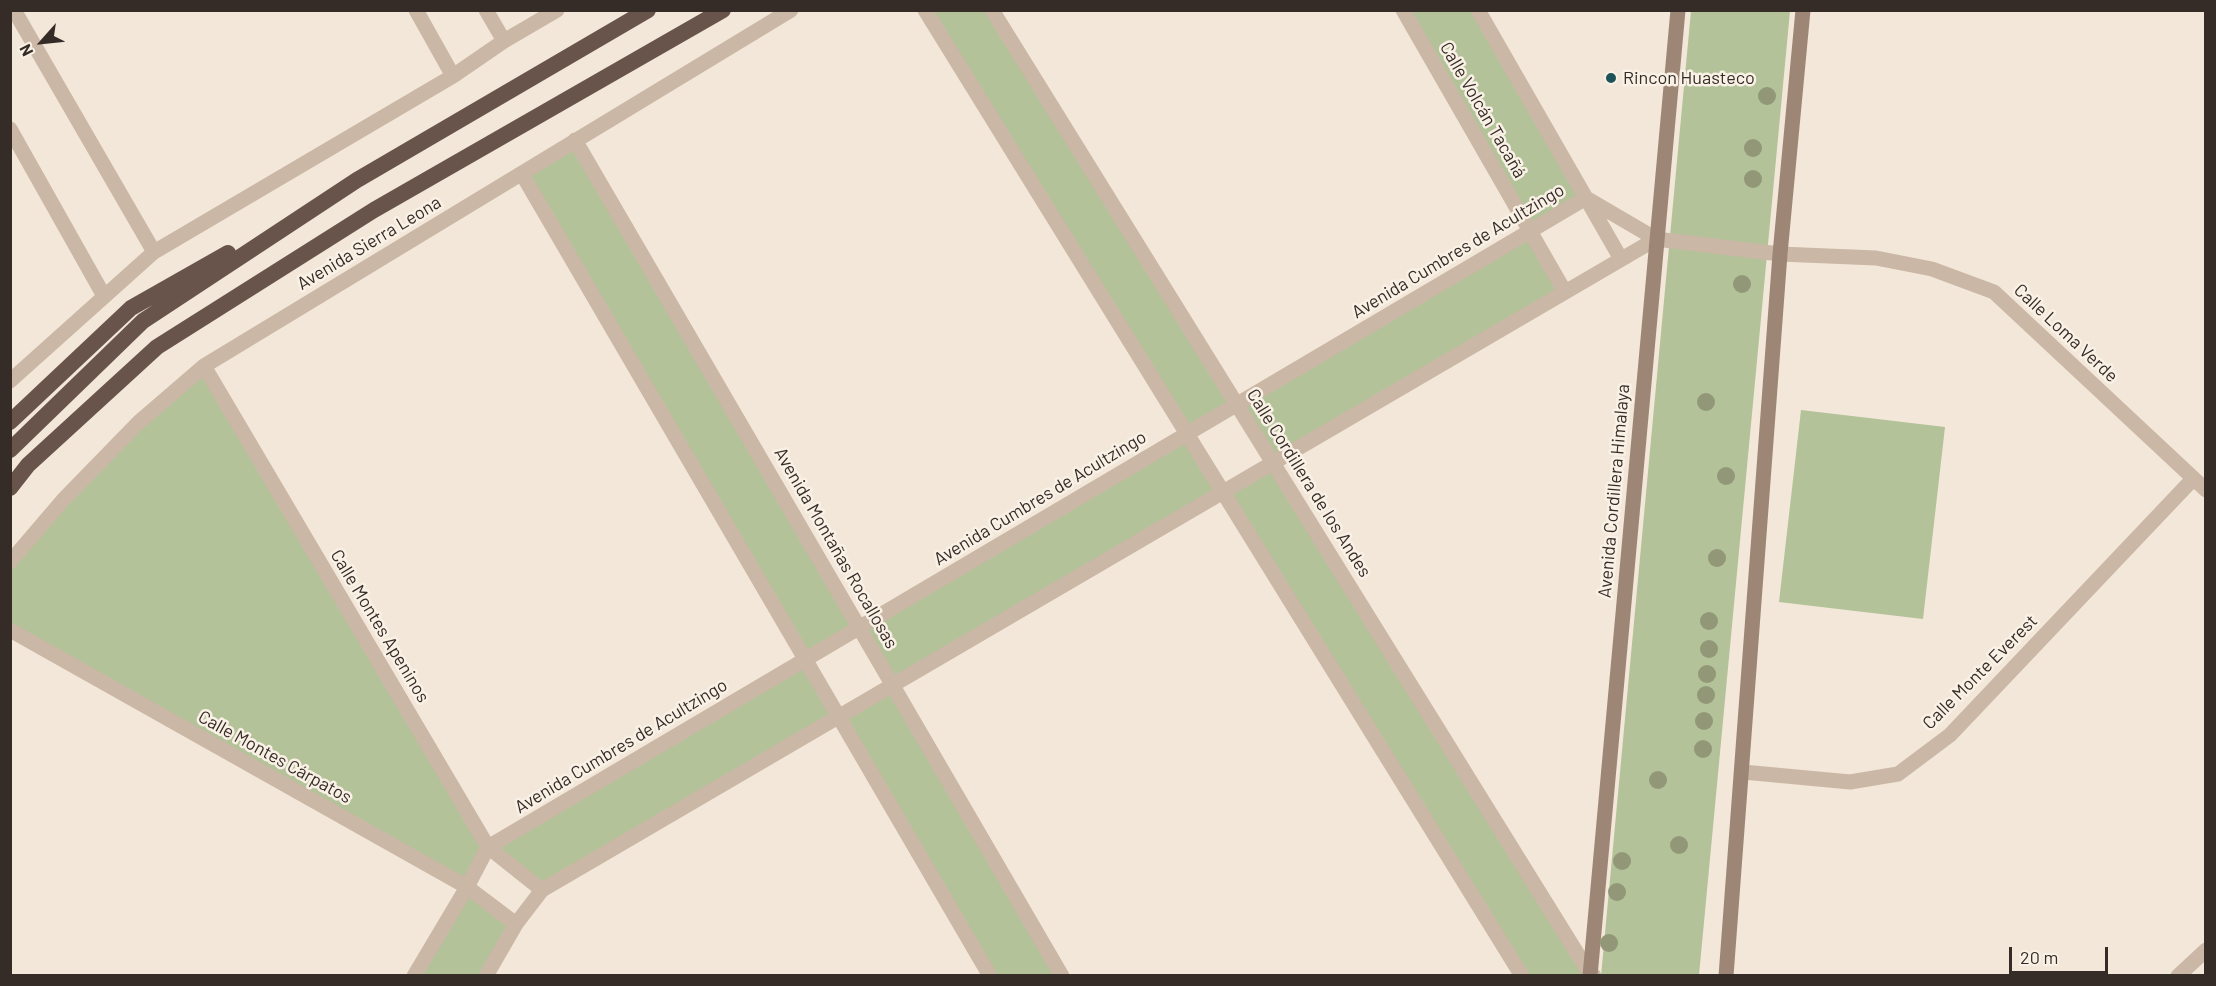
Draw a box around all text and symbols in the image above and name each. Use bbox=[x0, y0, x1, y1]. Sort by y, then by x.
north arrow bbox=[12, 12, 72, 72]
street label: Calle Volcán Tacañá bbox=[1435, 38, 1531, 182]
text: N bbox=[15, 41, 36, 59]
place label: Rincon Huasteco bbox=[1623, 67, 1755, 89]
marker: Rincon Huasteco bbox=[1604, 71, 1618, 85]
street label: Avenida Cumbres de Acultzingo bbox=[1348, 179, 1568, 323]
street label: Avenida Sierra Leona bbox=[293, 191, 445, 295]
street label: Calle Loma Verde bbox=[2009, 279, 2123, 387]
street label: Avenida Cordillera Himalaya bbox=[1594, 383, 1634, 599]
street label: Calle Cordillera de los Andes bbox=[1242, 385, 1376, 581]
street label: Avenida Cumbres de Acultzingo bbox=[930, 426, 1150, 570]
street label: Avenida Montañas Rocallosas bbox=[770, 444, 902, 652]
street label: Calle Montes Apeninos bbox=[326, 546, 434, 706]
street label: Calle Monte Everest bbox=[1918, 610, 2042, 734]
street label: Avenida Cumbres de Acultzingo bbox=[511, 674, 731, 818]
street label: Calle Montes Cárpatos bbox=[194, 706, 356, 808]
scale bar bbox=[2012, 935, 2111, 973]
text: 20 m bbox=[2020, 946, 2058, 968]

